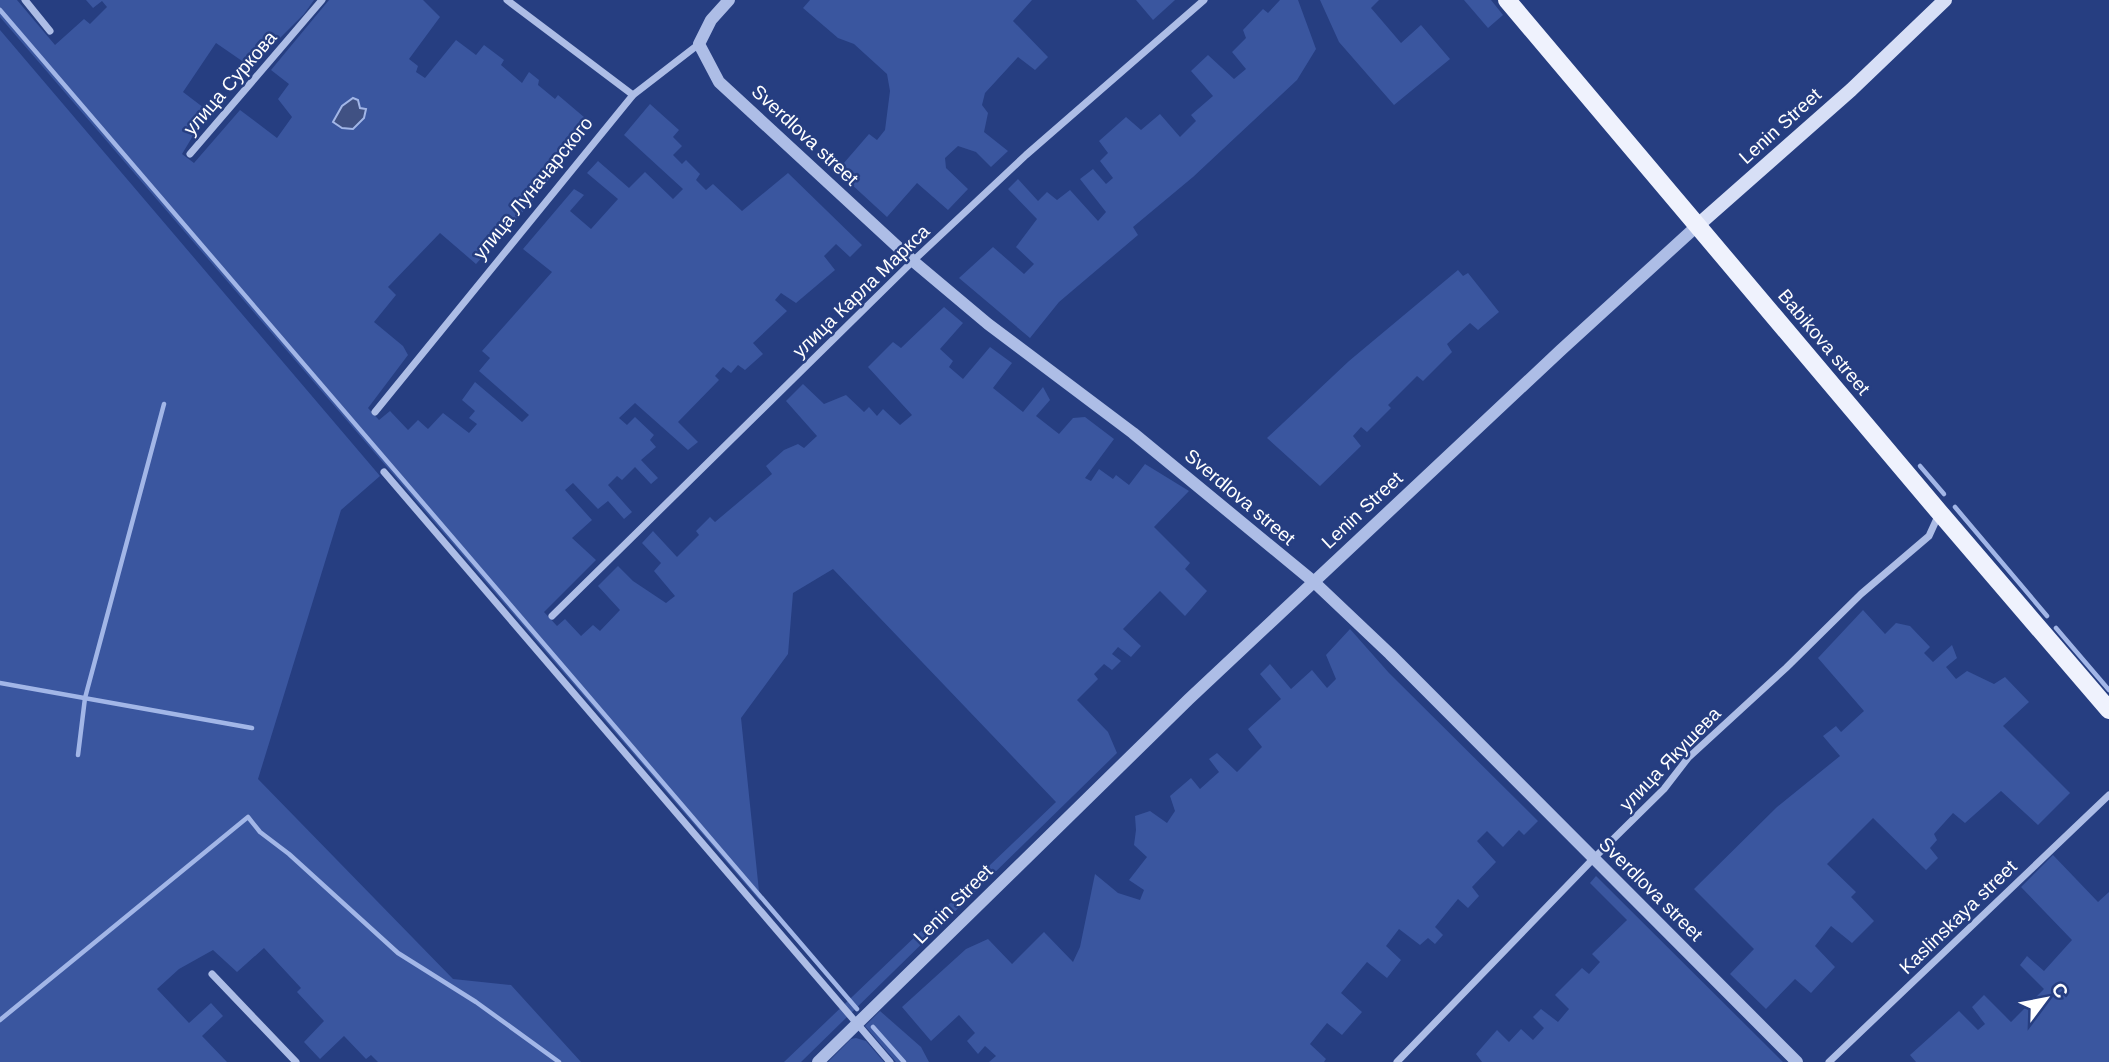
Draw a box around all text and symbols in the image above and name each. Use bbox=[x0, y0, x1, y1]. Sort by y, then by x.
street label: улица Суркова bbox=[179, 26, 281, 139]
street label: Sverdlova street bbox=[748, 81, 863, 190]
street label: Lenin Street bbox=[1735, 83, 1826, 168]
street label: улица Луначарского bbox=[469, 113, 597, 263]
street label: улица Карла Маркса bbox=[788, 220, 934, 362]
street label: Babikova street bbox=[1774, 285, 1875, 399]
street label: Sverdlova street bbox=[1181, 445, 1300, 550]
street label: Lenin Street bbox=[1317, 467, 1407, 553]
street label: улица Якушева bbox=[1615, 703, 1725, 815]
street label: Sverdlova street bbox=[1595, 833, 1707, 945]
street label: Kaslinskaya street bbox=[1895, 855, 2021, 978]
street label: Lenin Street bbox=[909, 860, 997, 948]
north arrow bbox=[2011, 964, 2081, 1034]
text: С bbox=[2047, 979, 2073, 1002]

